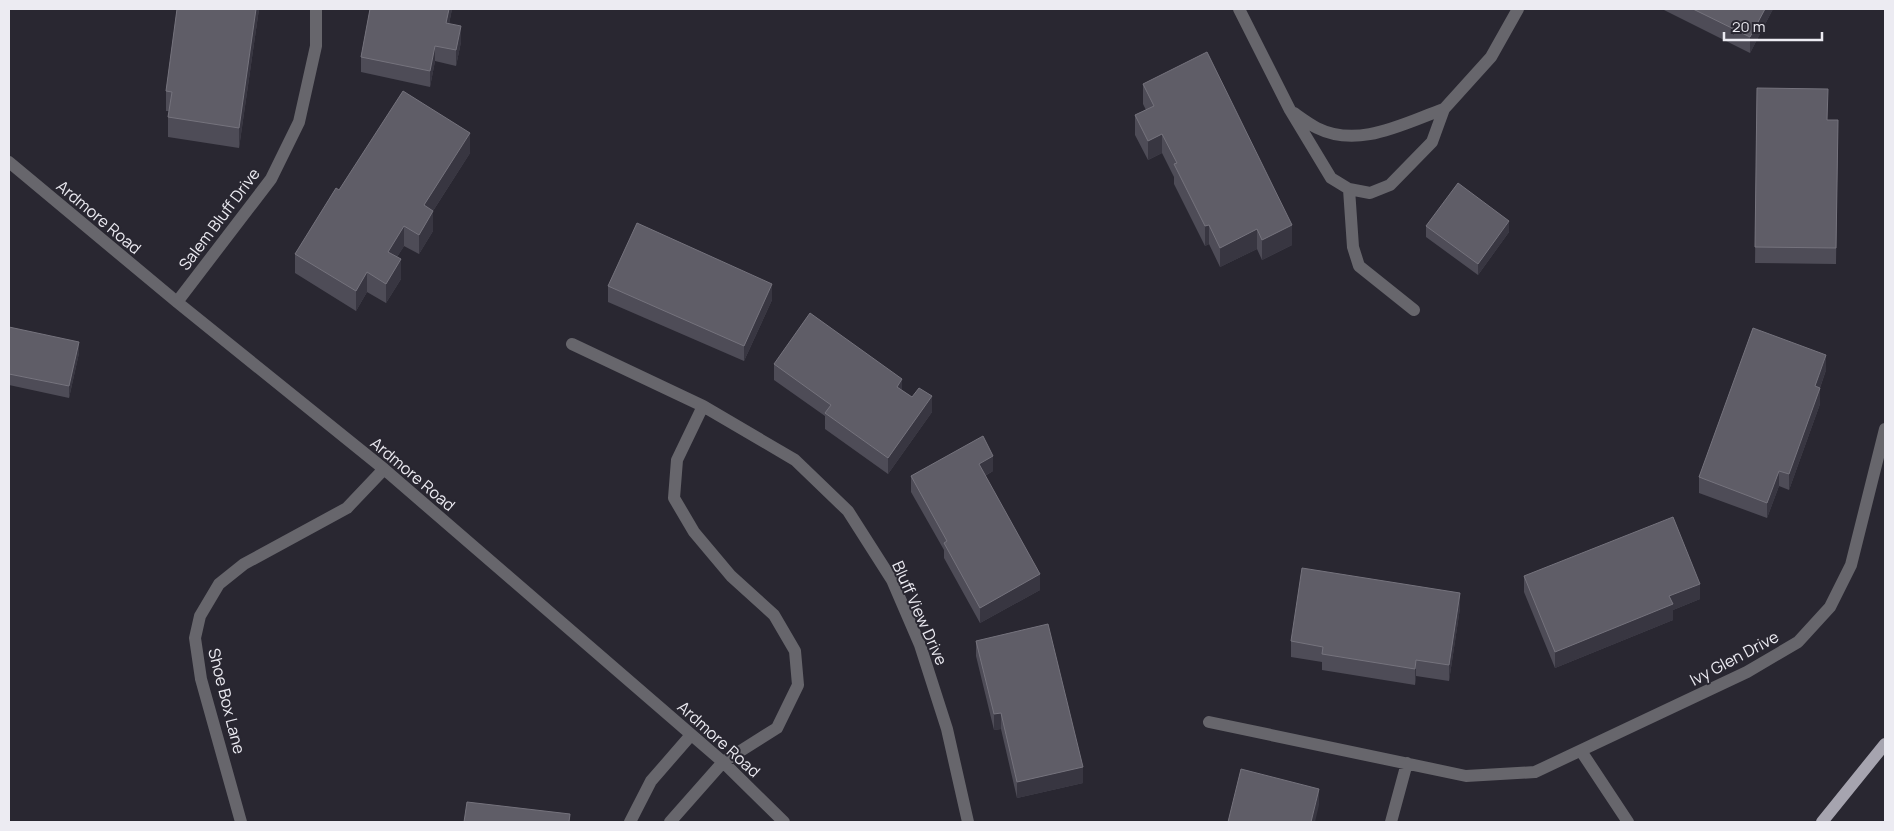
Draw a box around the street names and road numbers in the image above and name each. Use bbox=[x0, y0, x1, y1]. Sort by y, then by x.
street label: Salem Bluff Drive bbox=[173, 163, 265, 275]
street label: Ardmore Road bbox=[52, 175, 146, 259]
street label: Ardmore Road bbox=[366, 432, 460, 516]
street label: Bluff View Drive bbox=[887, 557, 953, 669]
street label: Ivy Glen Drive bbox=[1686, 625, 1782, 691]
street label: Shoe Box Lane bbox=[203, 646, 251, 756]
street label: Ardmore Road bbox=[673, 696, 765, 782]

